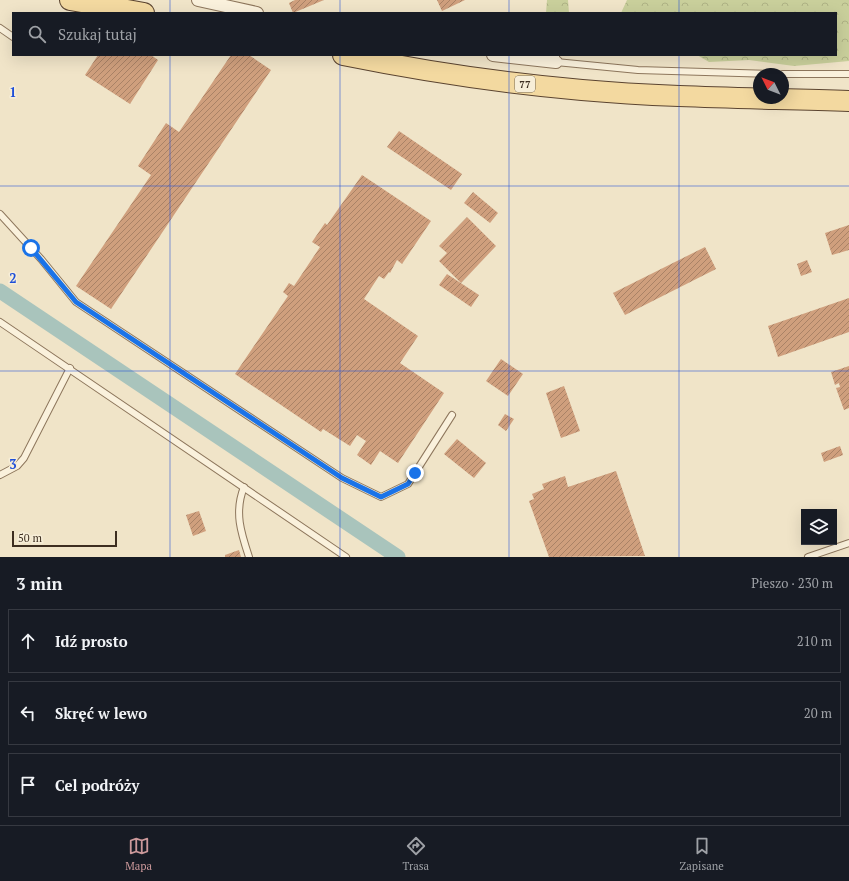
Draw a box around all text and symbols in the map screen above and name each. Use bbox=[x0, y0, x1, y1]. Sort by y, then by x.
search box bbox=[12, 12, 837, 56]
icon: search bbox=[26, 23, 48, 45]
text: Szukaj tutaj bbox=[58, 24, 137, 44]
north arrow bbox=[753, 68, 789, 104]
road number: 77 bbox=[515, 76, 535, 92]
text: 1 bbox=[9, 83, 17, 101]
route start bbox=[22, 239, 40, 257]
text: 2 bbox=[9, 269, 17, 287]
text: 3 bbox=[9, 455, 17, 473]
route end bbox=[406, 464, 424, 482]
map controls bbox=[801, 509, 837, 545]
button: layers bbox=[801, 509, 837, 545]
scale bar bbox=[12, 529, 117, 548]
text: 50 m bbox=[18, 531, 42, 545]
text: 3 min bbox=[16, 572, 63, 595]
text: Pieszo · 230 m bbox=[751, 574, 833, 592]
icon: ahead bbox=[17, 630, 39, 652]
text: Idź prosto bbox=[55, 631, 128, 651]
text: 210 m bbox=[797, 632, 832, 650]
icon: left bbox=[17, 702, 39, 724]
text: Skręć w lewo bbox=[55, 703, 147, 723]
text: 20 m bbox=[804, 704, 832, 722]
icon: arrive bbox=[17, 774, 39, 796]
text: Cel podróży bbox=[55, 775, 139, 795]
tab: Mapa bbox=[125, 835, 152, 873]
tab: Trasa bbox=[403, 835, 429, 873]
tab: Zapisane bbox=[680, 835, 724, 873]

